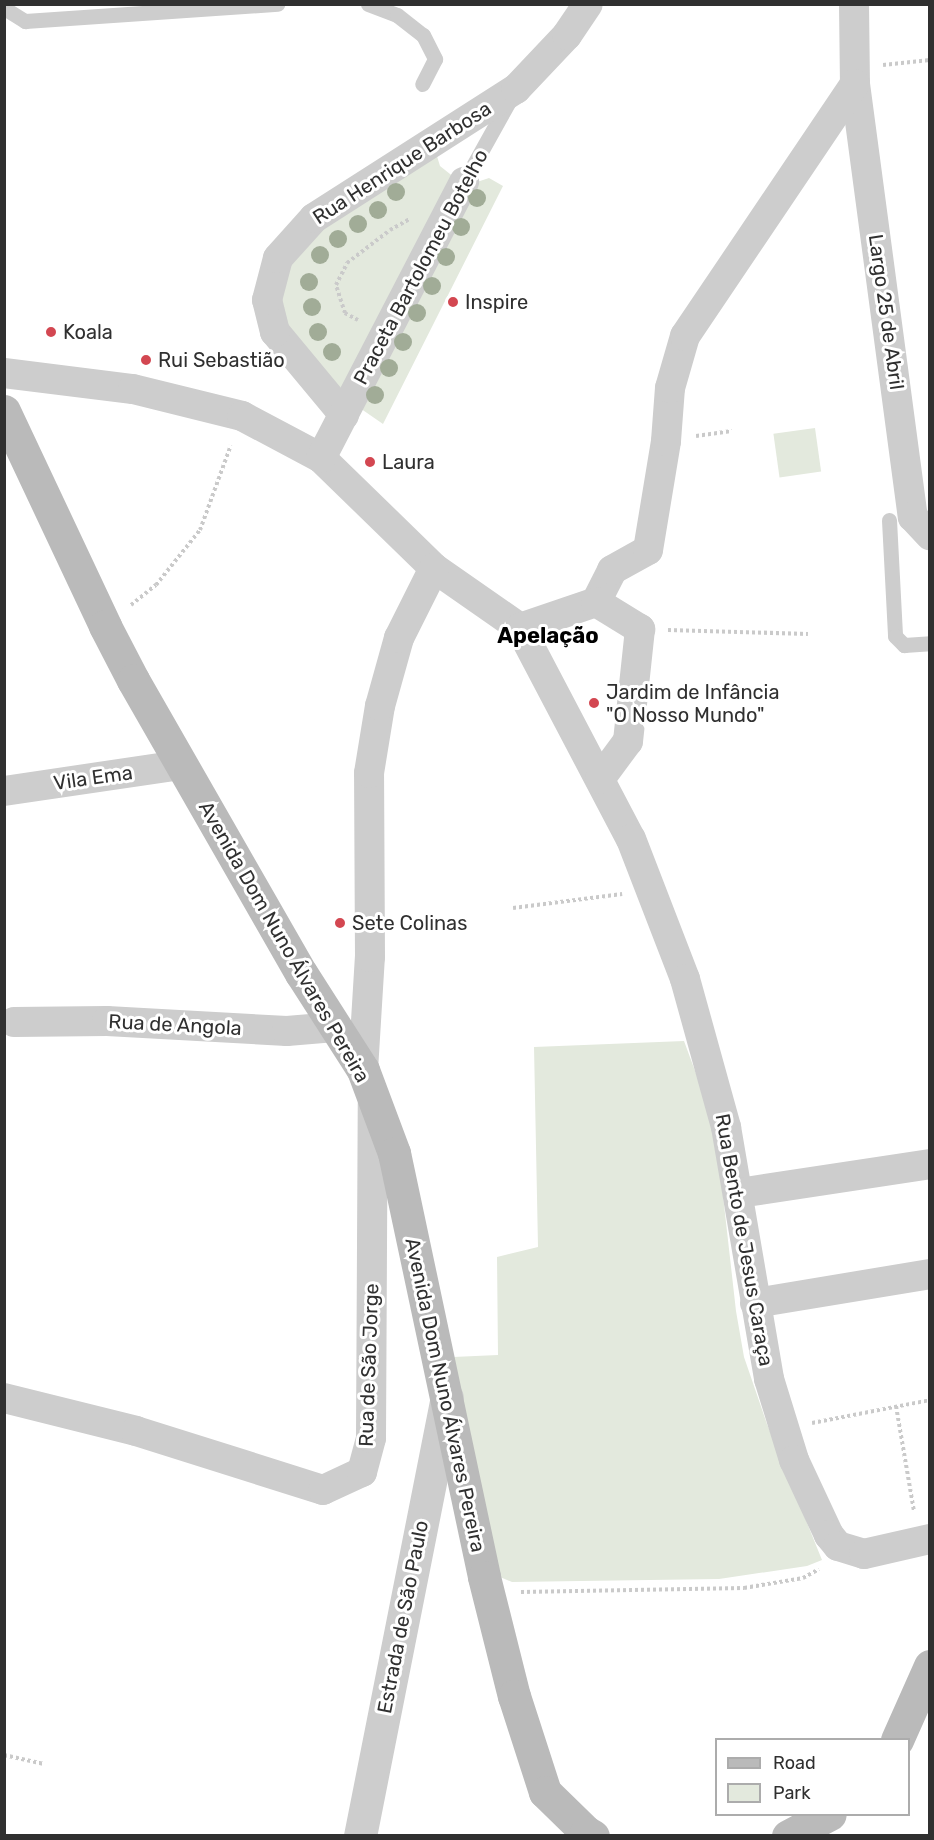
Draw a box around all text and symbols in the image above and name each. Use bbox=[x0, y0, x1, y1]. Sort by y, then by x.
street label: Rua Henrique Barbosa bbox=[308, 96, 496, 230]
street label: Praceta Bartolomeu Botelho bbox=[349, 145, 493, 389]
street label: Largo 25 de Abril bbox=[863, 233, 909, 391]
place label: Inspire bbox=[465, 290, 528, 314]
marker: Inspire bbox=[446, 295, 460, 309]
place label: Koala bbox=[63, 320, 113, 344]
marker: Koala bbox=[44, 325, 58, 339]
place label: Rui Sebastião bbox=[158, 348, 285, 372]
marker: Rui Sebastião bbox=[139, 353, 153, 367]
place label: Laura bbox=[382, 450, 435, 474]
marker: Laura bbox=[363, 455, 377, 469]
district label: Apelação bbox=[497, 623, 599, 649]
place label: Jardim de Infância "O Nosso Mundo" bbox=[606, 680, 780, 727]
marker: Jardim de Infância "O Nosso Mundo" bbox=[587, 696, 601, 710]
street label: Vila Ema bbox=[52, 761, 134, 795]
street label: Avenida Dom Nuno Álvares Pereira bbox=[193, 797, 375, 1087]
place label: Sete Colinas bbox=[352, 911, 467, 935]
marker: Sete Colinas bbox=[333, 916, 347, 930]
street label: Rua de Angola bbox=[108, 1010, 242, 1040]
street label: Rua Bento de Jesus Caraça bbox=[710, 1112, 778, 1368]
street label: Avenida Dom Nuno Álvares Pereira bbox=[400, 1235, 490, 1555]
street label: Rua de São Jorge bbox=[354, 1283, 384, 1447]
street label: Estrada de São Paulo bbox=[372, 1518, 434, 1716]
legend bbox=[715, 1738, 910, 1816]
text: Road bbox=[773, 1752, 816, 1774]
text: Park bbox=[773, 1782, 810, 1804]

